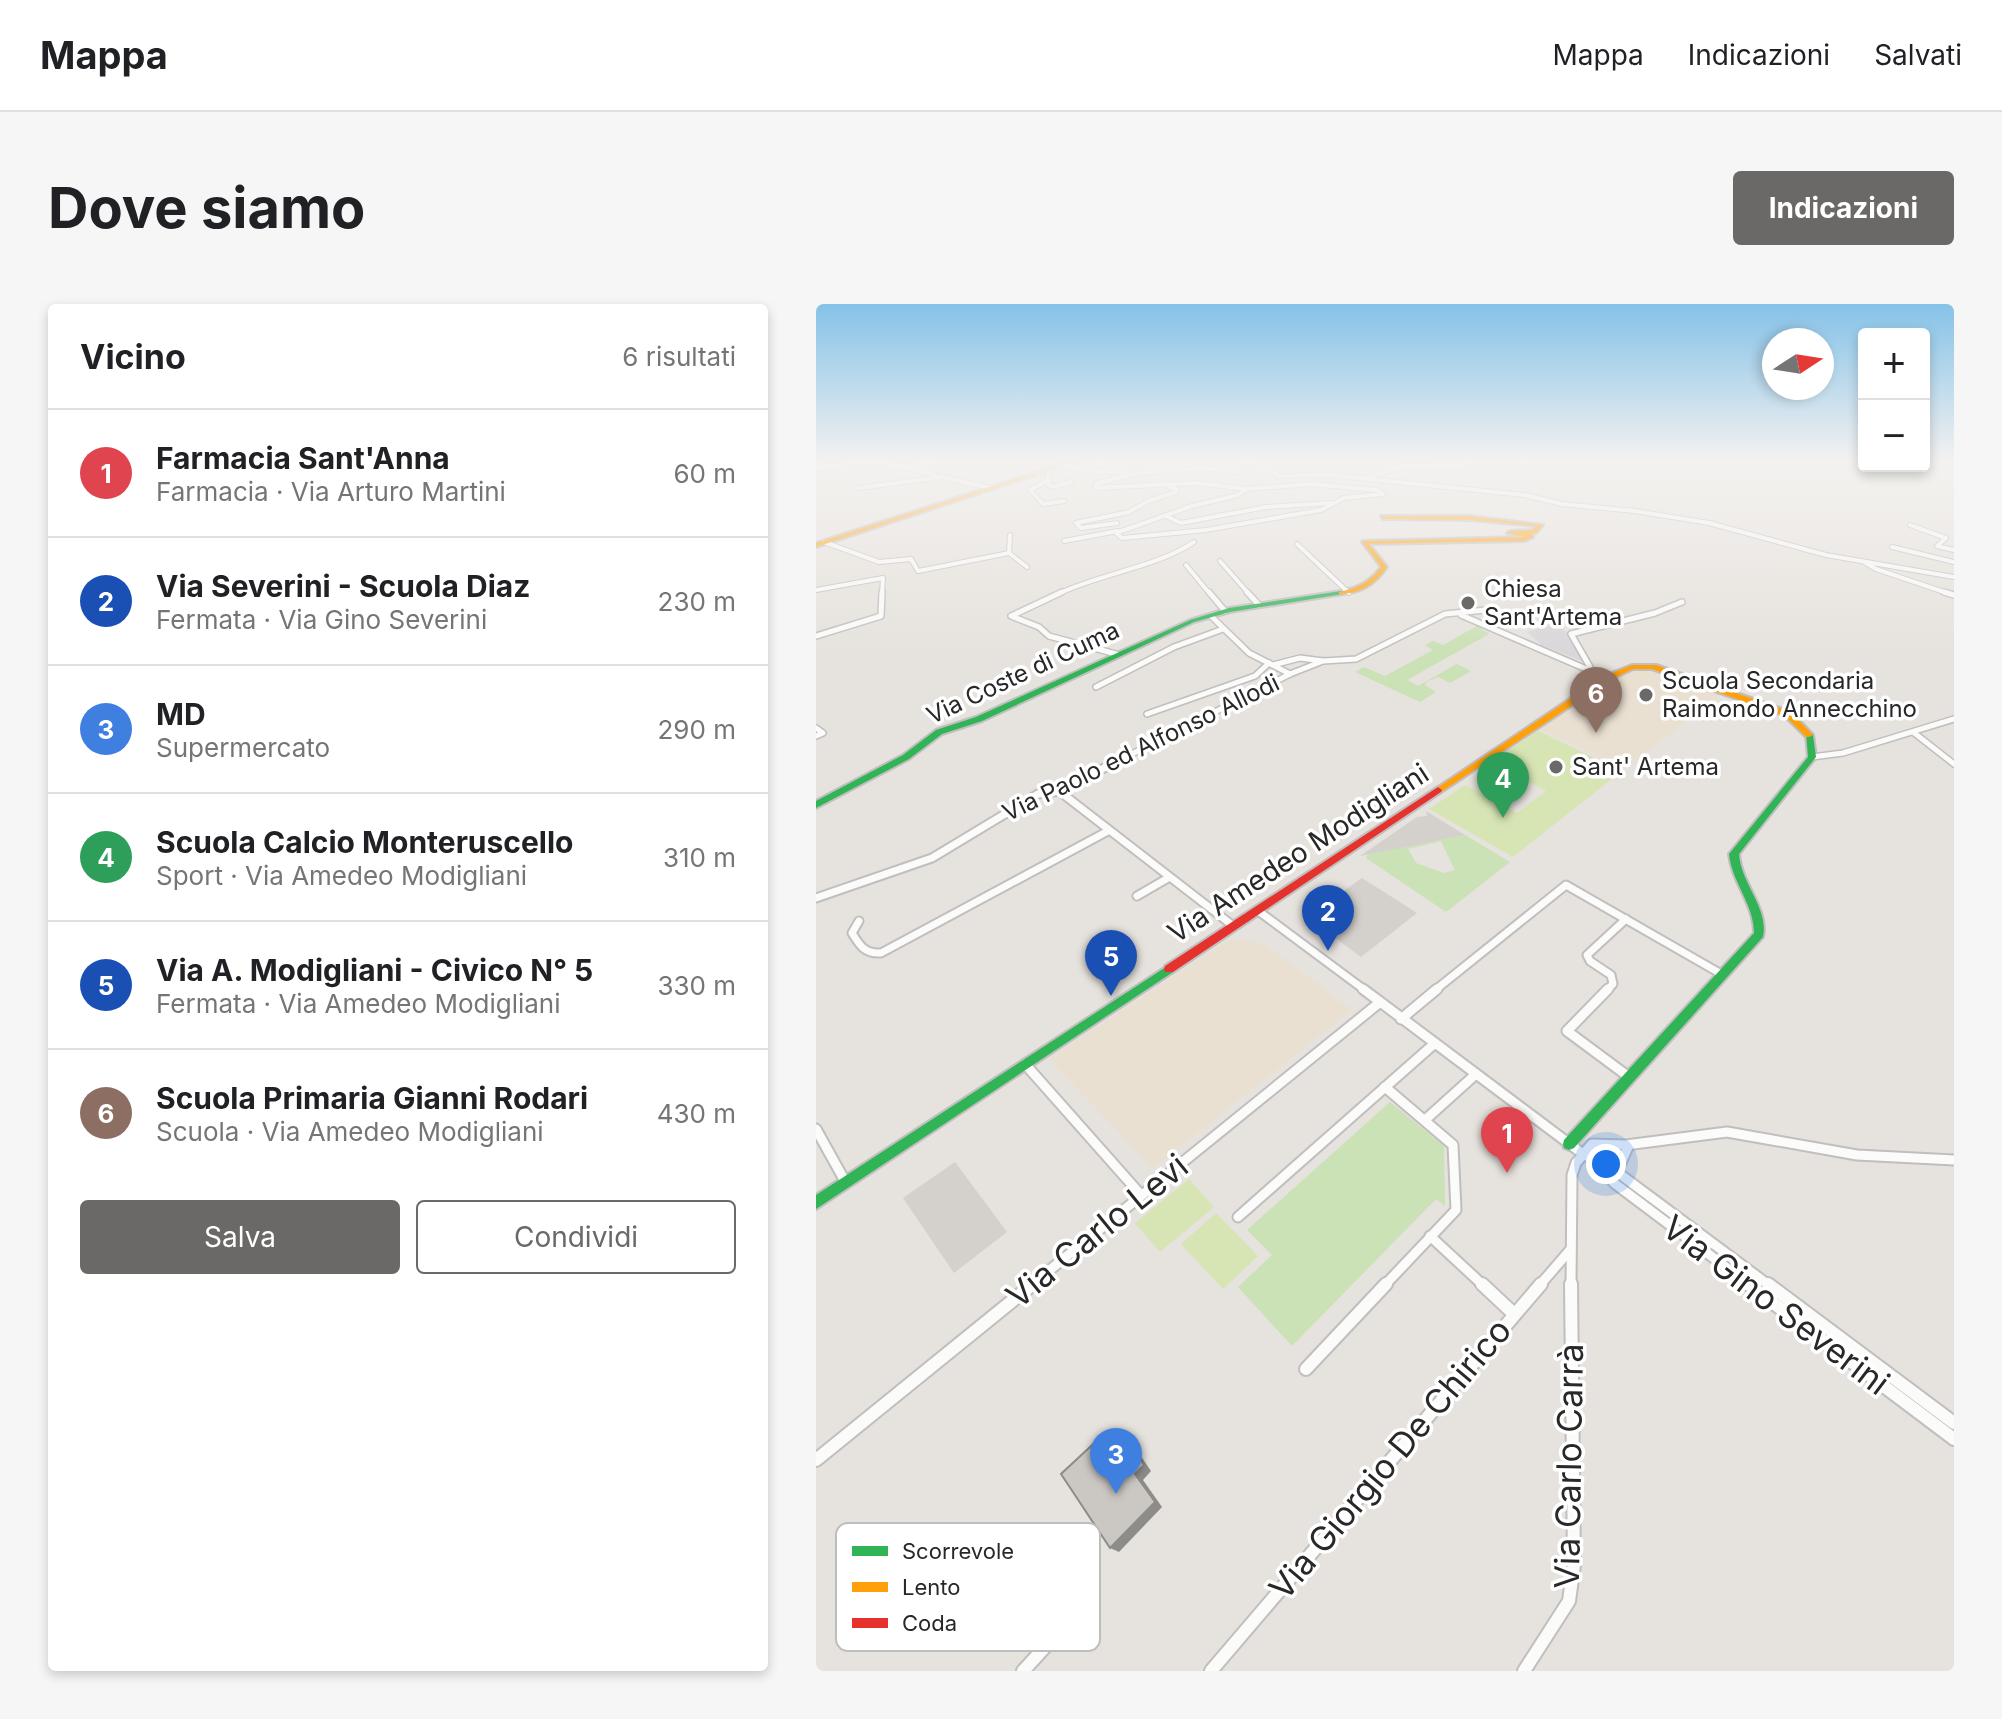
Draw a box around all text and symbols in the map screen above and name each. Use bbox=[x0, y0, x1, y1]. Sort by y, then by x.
text: Mappa bbox=[40, 32, 168, 78]
text: Mappa bbox=[1552, 38, 1644, 72]
text: Indicazioni bbox=[1688, 38, 1830, 72]
text: Salvati bbox=[1874, 38, 1962, 72]
button: Indicazioni bbox=[1733, 171, 1954, 245]
text: Dove siamo bbox=[48, 174, 365, 242]
north arrow bbox=[1762, 328, 1834, 400]
map controls bbox=[1858, 328, 1930, 472]
button: + bbox=[1858, 328, 1930, 400]
text: Vicino bbox=[80, 336, 186, 377]
text: 6 risultati bbox=[622, 341, 736, 372]
button: − bbox=[1858, 400, 1930, 472]
text: Farmacia Sant'Anna bbox=[156, 440, 450, 476]
text: 1 bbox=[100, 458, 112, 489]
text: 60 m bbox=[673, 458, 736, 489]
text: Farmacia · Via Arturo Martini bbox=[156, 476, 506, 507]
text: Via Severini - Scuola Diaz bbox=[156, 568, 530, 604]
place label: Chiesa Sant'Artema bbox=[1484, 574, 1622, 631]
text: 2 bbox=[98, 586, 114, 617]
text: 230 m bbox=[658, 586, 736, 617]
marker: Chiesa Sant'Artema bbox=[1459, 594, 1477, 612]
text: Fermata · Via Gino Severini bbox=[156, 604, 487, 635]
street label: Via Coste di Cuma bbox=[922, 615, 1124, 730]
place label: Scuola Secondaria Raimondo Annecchino bbox=[1662, 666, 1917, 723]
pin: 6 bbox=[1570, 667, 1622, 733]
street label: Via Paolo ed Alfonso Allodi bbox=[998, 668, 1284, 827]
marker: Scuola Secondaria Raimondo Annecchino bbox=[1637, 686, 1655, 704]
text: MD bbox=[156, 696, 206, 732]
text: 3 bbox=[98, 714, 114, 745]
text: 290 m bbox=[658, 714, 736, 745]
text: Supermercato bbox=[156, 732, 330, 763]
pin: 4 bbox=[1477, 752, 1529, 818]
place label: Sant' Artema bbox=[1572, 752, 1719, 781]
street label: Via Amedeo Modigliani bbox=[1161, 756, 1435, 950]
marker: Sant' Artema bbox=[1547, 758, 1565, 776]
text: Scuola Calcio Monteruscello bbox=[156, 824, 574, 860]
text: 4 bbox=[97, 842, 115, 873]
text: 310 m bbox=[663, 842, 736, 873]
text: Sport · Via Amedeo Modigliani bbox=[156, 860, 527, 891]
pin: 2 bbox=[1302, 885, 1354, 951]
pin: 5 bbox=[1085, 930, 1137, 996]
text: Via A. Modigliani - Civico N° 5 bbox=[156, 952, 593, 988]
text: 5 bbox=[98, 970, 114, 1001]
text: 330 m bbox=[657, 970, 736, 1001]
text: Fermata · Via Amedeo Modigliani bbox=[156, 988, 561, 1019]
text: Scuola Primaria Gianni Rodari bbox=[156, 1080, 588, 1116]
text: 6 bbox=[98, 1098, 114, 1129]
text: 430 m bbox=[657, 1098, 736, 1129]
pin: 1 bbox=[1481, 1107, 1533, 1173]
text: Scuola · Via Amedeo Modigliani bbox=[156, 1116, 544, 1147]
your location bbox=[1586, 1144, 1626, 1184]
street label: Via Carlo Levi bbox=[998, 1145, 1196, 1316]
button: Salva bbox=[80, 1200, 400, 1274]
button: Condividi bbox=[416, 1200, 736, 1274]
street label: Via Gino Severini bbox=[1655, 1206, 1898, 1403]
street label: Via Giorgio De Chirico bbox=[1260, 1310, 1519, 1607]
street label: Via Carlo Carrà bbox=[1546, 1343, 1591, 1589]
pin: 3 bbox=[1090, 1428, 1142, 1494]
legend bbox=[836, 1523, 1100, 1651]
text: Scorrevole bbox=[902, 1538, 1014, 1564]
text: Lento bbox=[902, 1574, 960, 1600]
text: Coda bbox=[902, 1610, 957, 1636]

